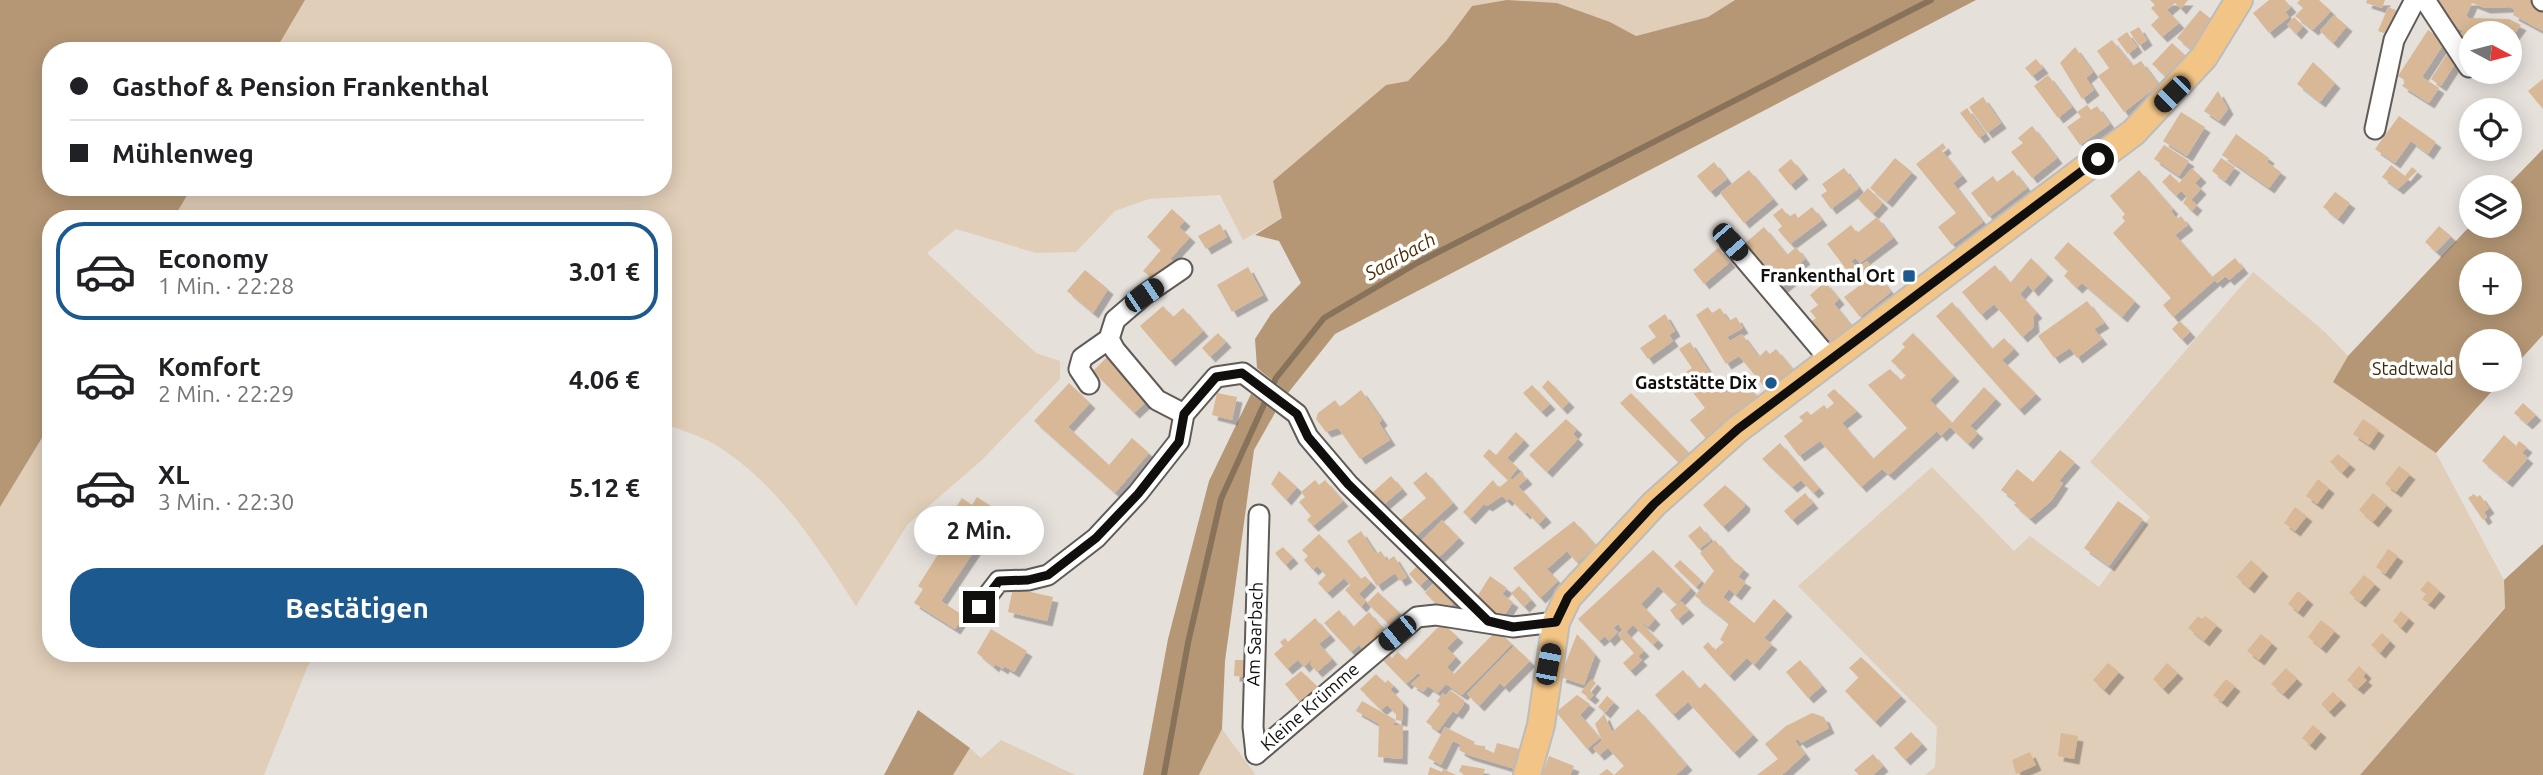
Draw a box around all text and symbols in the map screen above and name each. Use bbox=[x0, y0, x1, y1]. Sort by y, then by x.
north arrow bbox=[2459, 21, 2522, 84]
map controls bbox=[2459, 21, 2522, 392]
text: Gasthof & Pension Frankenthal bbox=[112, 72, 489, 101]
car bbox=[2150, 72, 2195, 116]
button: locate bbox=[2459, 98, 2522, 161]
text: Mühlenweg bbox=[112, 139, 254, 168]
route start bbox=[2082, 143, 2114, 175]
button: layers bbox=[2459, 175, 2522, 238]
car bbox=[1709, 219, 1752, 265]
water label: Saarbach bbox=[1360, 228, 1439, 285]
icon: car bbox=[74, 240, 137, 303]
text: Economy bbox=[158, 244, 268, 273]
button: + bbox=[2459, 252, 2522, 315]
text: 3.01 € bbox=[569, 257, 640, 286]
place label: Frankenthal Ort bbox=[1760, 265, 1895, 285]
marker: Frankenthal Ort bbox=[1901, 268, 1917, 284]
text: 1 Min. · 22:28 bbox=[158, 273, 294, 298]
car bbox=[1121, 275, 1168, 315]
button: − bbox=[2459, 329, 2522, 392]
icon: car bbox=[74, 348, 137, 411]
text: Komfort bbox=[158, 352, 261, 381]
park label: Stadtwald bbox=[2372, 358, 2454, 378]
text: 4.06 € bbox=[569, 365, 640, 394]
place label: Gaststätte Dix bbox=[1635, 372, 1757, 392]
marker: Gaststätte Dix bbox=[1763, 375, 1779, 391]
text: 2 Min. · 22:29 bbox=[158, 381, 294, 406]
icon: car bbox=[74, 456, 137, 519]
text: XL bbox=[158, 460, 189, 489]
text: 5.12 € bbox=[569, 473, 640, 502]
text: 3 Min. · 22:30 bbox=[158, 489, 294, 514]
callout: 2 Min. bbox=[914, 505, 1044, 554]
text: 2 Min. bbox=[947, 518, 1011, 543]
button: Bestätigen bbox=[70, 568, 644, 648]
street label: Am Saarbach bbox=[1242, 581, 1266, 687]
route end bbox=[963, 591, 995, 623]
car bbox=[1375, 612, 1420, 654]
car bbox=[1534, 641, 1563, 687]
street label: Kleine Krümme bbox=[1256, 658, 1362, 754]

